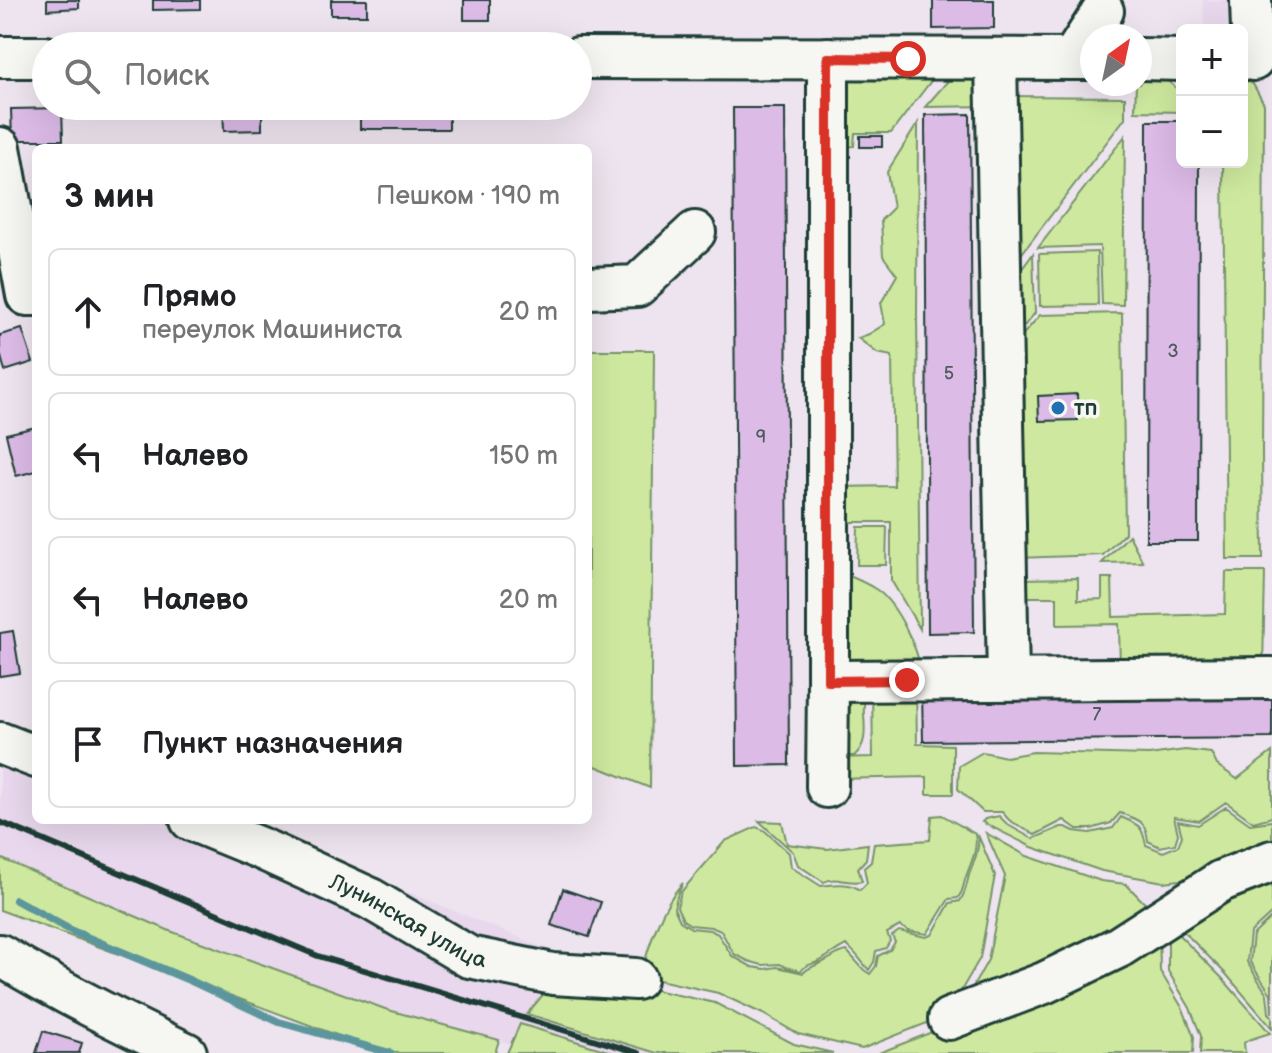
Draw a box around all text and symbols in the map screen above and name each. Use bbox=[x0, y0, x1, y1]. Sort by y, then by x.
north arrow bbox=[1080, 24, 1152, 96]
map controls bbox=[1176, 24, 1248, 168]
button: + bbox=[1176, 24, 1248, 96]
search box bbox=[32, 32, 592, 120]
route start bbox=[890, 41, 926, 77]
icon: search bbox=[60, 54, 104, 98]
text: Поиск bbox=[124, 58, 210, 94]
button: − bbox=[1176, 96, 1248, 168]
text: 3 мин bbox=[64, 176, 155, 217]
text: Пешком · 190 m bbox=[376, 181, 560, 212]
text: Прямо bbox=[142, 279, 236, 315]
icon: ahead bbox=[66, 290, 110, 334]
text: 20 m bbox=[499, 297, 558, 328]
text: переулок Машиниста bbox=[142, 315, 402, 346]
house number: 3 bbox=[1167, 341, 1179, 362]
house number: 5 bbox=[944, 363, 954, 384]
place label: тп bbox=[1074, 395, 1097, 422]
marker: тп bbox=[1049, 399, 1067, 417]
house number: 9 bbox=[756, 427, 766, 448]
icon: left bbox=[66, 434, 110, 478]
text: Налево bbox=[142, 438, 248, 474]
text: 150 m bbox=[489, 441, 558, 472]
icon: left bbox=[66, 578, 110, 622]
text: Налево bbox=[142, 582, 248, 618]
text: 20 m bbox=[499, 585, 558, 616]
route end bbox=[889, 662, 925, 698]
house number: 7 bbox=[1093, 704, 1102, 725]
icon: arrive bbox=[66, 722, 110, 766]
text: Пункт назначения bbox=[142, 726, 403, 762]
street label: Лунинская улица bbox=[324, 868, 489, 974]

